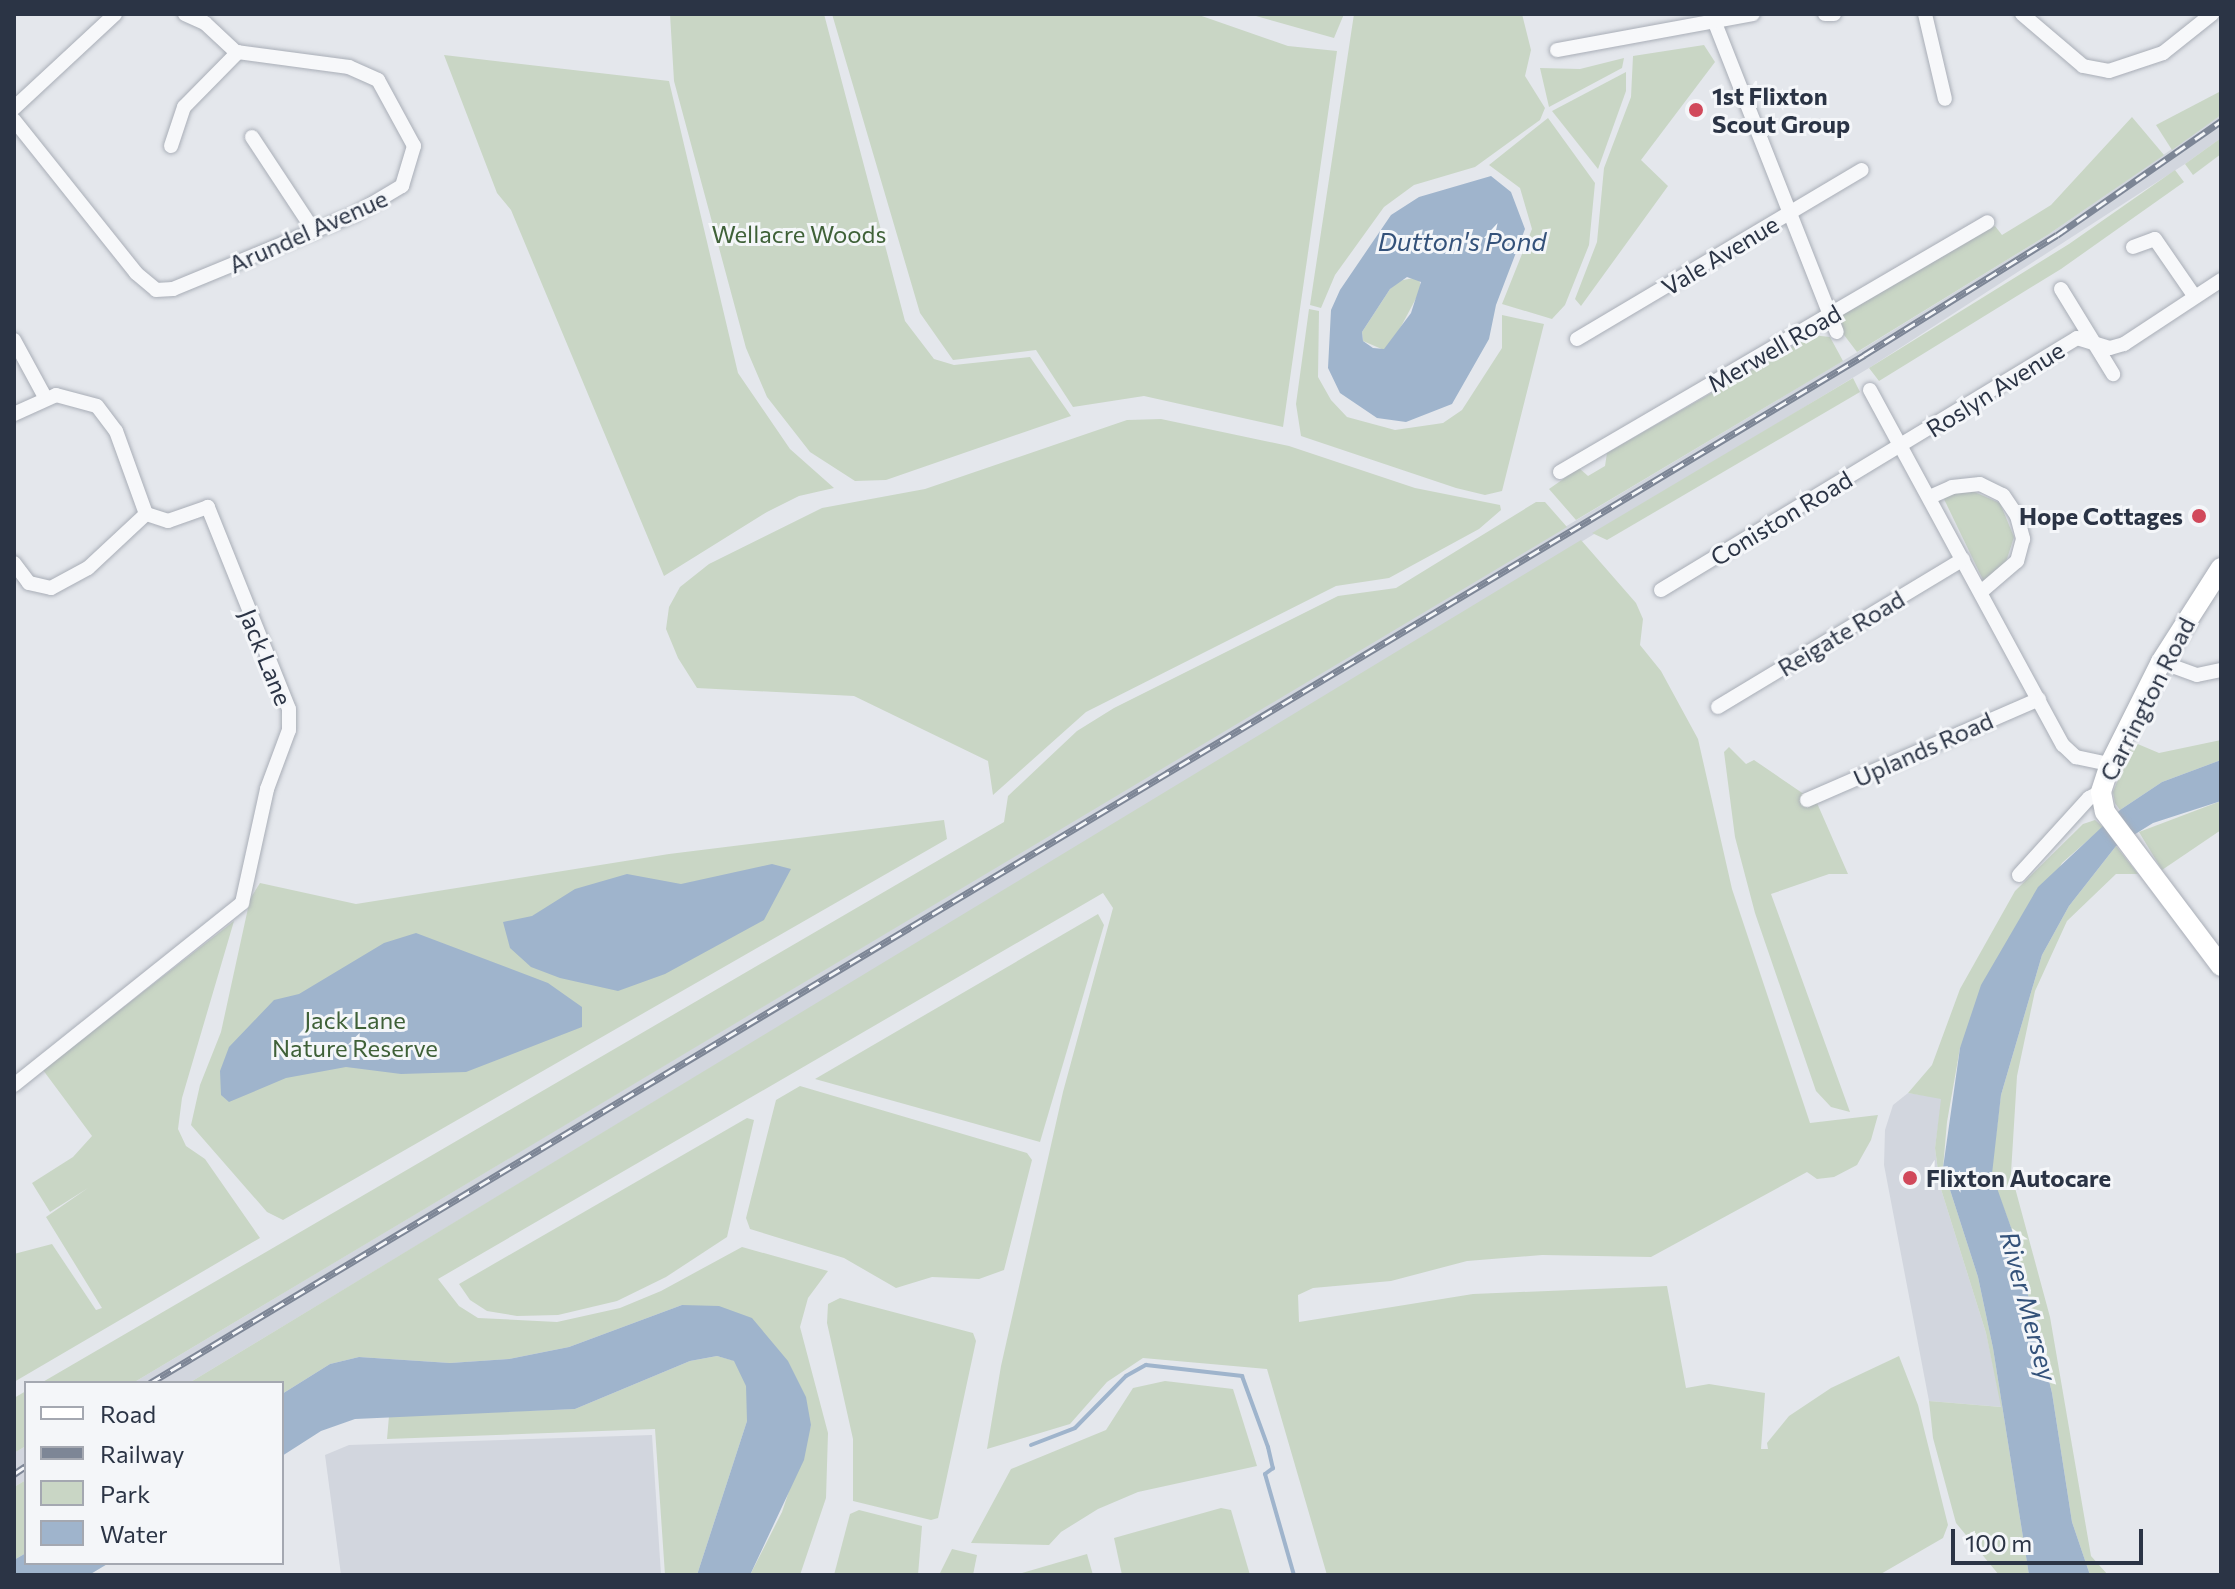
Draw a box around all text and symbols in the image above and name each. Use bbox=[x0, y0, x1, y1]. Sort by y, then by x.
place label: 1st Flixton Scout Group bbox=[1712, 82, 1850, 138]
marker: 1st Flixton Scout Group bbox=[1687, 101, 1705, 119]
street label: Arundel Avenue bbox=[224, 183, 392, 279]
street label: Vale Avenue bbox=[1656, 209, 1784, 301]
park label: Wellacre Woods bbox=[712, 220, 886, 248]
water label: Dutton's Pond bbox=[1378, 225, 1546, 257]
street label: Merwell Road bbox=[1702, 298, 1846, 398]
street label: Roslyn Avenue bbox=[1921, 335, 2069, 443]
street label: Coniston Road bbox=[1705, 464, 1857, 572]
place label: Hope Cottages bbox=[2019, 502, 2183, 530]
marker: Hope Cottages bbox=[2190, 507, 2208, 525]
street label: Reigate Road bbox=[1773, 584, 1909, 682]
street label: Jack Lane bbox=[234, 604, 298, 710]
street label: Carrington Road bbox=[2093, 612, 2201, 786]
street label: Uplands Road bbox=[1849, 705, 1997, 793]
park label: Jack Lane Nature Reserve bbox=[272, 1006, 438, 1062]
place label: Flixton Autocare bbox=[1926, 1164, 2111, 1192]
marker: Flixton Autocare bbox=[1901, 1169, 1919, 1187]
water label: River Mersey bbox=[1994, 1228, 2064, 1384]
legend bbox=[24, 1381, 284, 1565]
text: Road bbox=[100, 1399, 156, 1428]
text: Railway bbox=[100, 1439, 185, 1468]
text: Park bbox=[100, 1479, 150, 1508]
scale bar bbox=[1955, 1513, 2147, 1563]
text: Water bbox=[100, 1519, 168, 1548]
text: 100 m bbox=[1965, 1528, 2032, 1557]

